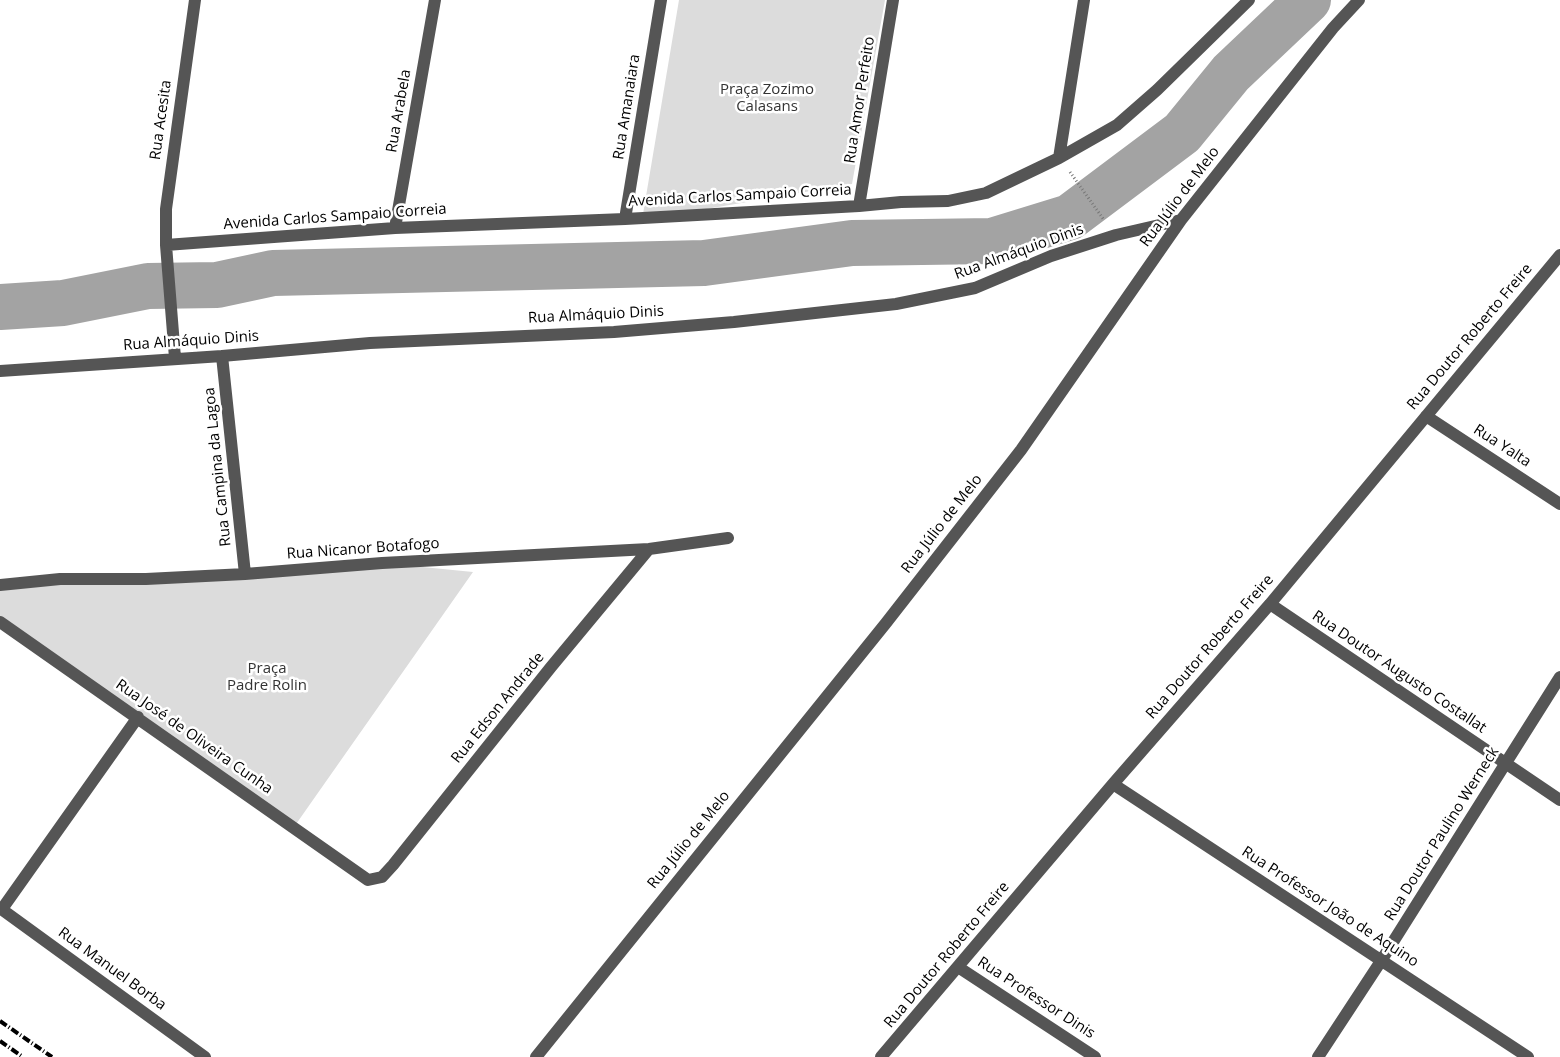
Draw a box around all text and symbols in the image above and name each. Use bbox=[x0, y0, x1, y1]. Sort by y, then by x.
street label: Rua Amor Perfeito bbox=[841, 35, 879, 165]
street label: Rua Amanaiara bbox=[610, 53, 644, 161]
street label: Rua Arabela bbox=[383, 68, 415, 154]
street label: Rua Acesita bbox=[146, 79, 176, 161]
park label: Praça Zozimo Calasans bbox=[720, 81, 814, 116]
street label: Rua Júlio de Melo bbox=[1137, 143, 1223, 251]
street label: Avenida Carlos Sampaio Correia bbox=[628, 181, 852, 211]
street label: Avenida Carlos Sampaio Correia bbox=[223, 200, 447, 234]
street label: Rua Almáquio Dinis bbox=[952, 220, 1086, 284]
street label: Rua Doutor Roberto Freire bbox=[1404, 260, 1536, 414]
street label: Rua Almáquio Dinis bbox=[528, 302, 664, 328]
street label: Rua Almáquio Dinis bbox=[123, 327, 259, 355]
street label: Rua Campina da Lagoa bbox=[201, 387, 235, 547]
street label: Rua Yalta bbox=[1470, 421, 1534, 471]
street label: Rua Júlio de Melo bbox=[898, 471, 986, 577]
street label: Rua Nicanor Botafogo bbox=[286, 535, 440, 563]
street label: Rua Doutor Roberto Freire bbox=[1142, 571, 1278, 723]
street label: Rua Doutor Augusto Costallat bbox=[1308, 607, 1490, 737]
street label: Rua Edson Andrade bbox=[448, 649, 548, 767]
park label: Praça Padre Rolin bbox=[227, 660, 307, 695]
street label: Rua José de Oliveira Cunha bbox=[112, 676, 276, 798]
street label: Rua Doutor Paulino Werneck bbox=[1381, 744, 1503, 924]
street label: Rua Júlio de Melo bbox=[644, 787, 734, 893]
street label: Rua Professor João de Aquino bbox=[1238, 843, 1422, 971]
street label: Rua Doutor Roberto Freire bbox=[881, 878, 1013, 1032]
street label: Rua Manuel Borba bbox=[54, 924, 170, 1014]
street label: Rua Professor Dinis bbox=[974, 953, 1098, 1043]

